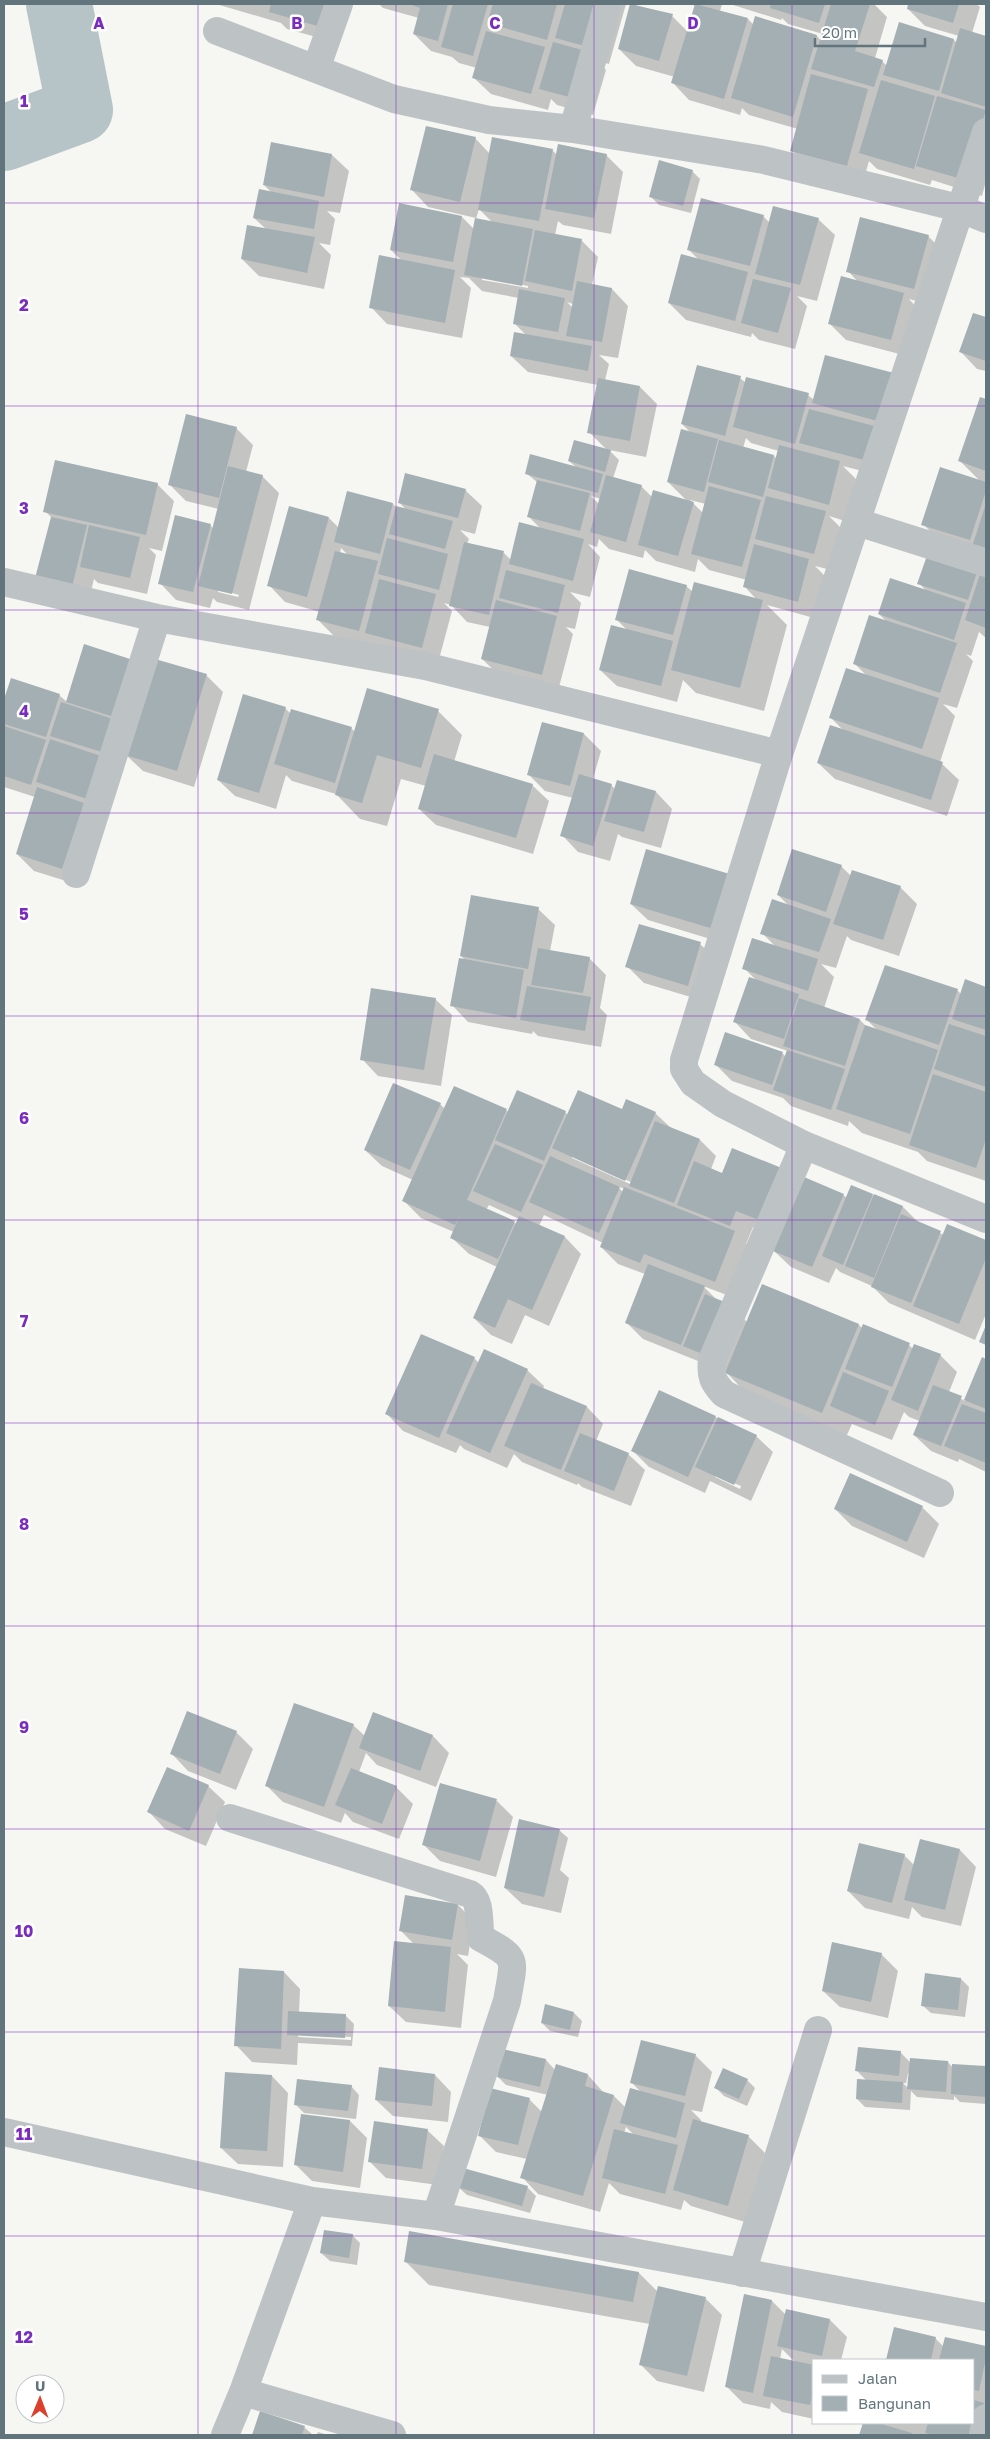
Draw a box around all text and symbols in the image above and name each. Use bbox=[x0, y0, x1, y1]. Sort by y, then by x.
text: A bbox=[93, 13, 105, 33]
text: B bbox=[291, 13, 303, 33]
text: C bbox=[489, 13, 501, 33]
text: D bbox=[687, 13, 699, 33]
scale bar bbox=[815, 15, 925, 47]
text: 20 m bbox=[822, 23, 857, 41]
text: 1 bbox=[20, 91, 28, 111]
text: 2 bbox=[19, 295, 29, 315]
text: 3 bbox=[19, 498, 29, 518]
text: 4 bbox=[19, 701, 29, 721]
text: 5 bbox=[19, 904, 29, 924]
text: 6 bbox=[19, 1108, 29, 1128]
text: 7 bbox=[20, 1311, 29, 1331]
text: 8 bbox=[19, 1514, 29, 1534]
text: 9 bbox=[19, 1717, 29, 1737]
text: 10 bbox=[15, 1921, 33, 1941]
text: 11 bbox=[16, 2124, 32, 2144]
text: 12 bbox=[15, 2327, 33, 2347]
legend bbox=[812, 2359, 975, 2424]
text: Jalan bbox=[858, 2369, 897, 2387]
north arrow bbox=[15, 2374, 65, 2424]
text: U bbox=[35, 2377, 46, 2394]
text: Bangunan bbox=[858, 2394, 931, 2412]

